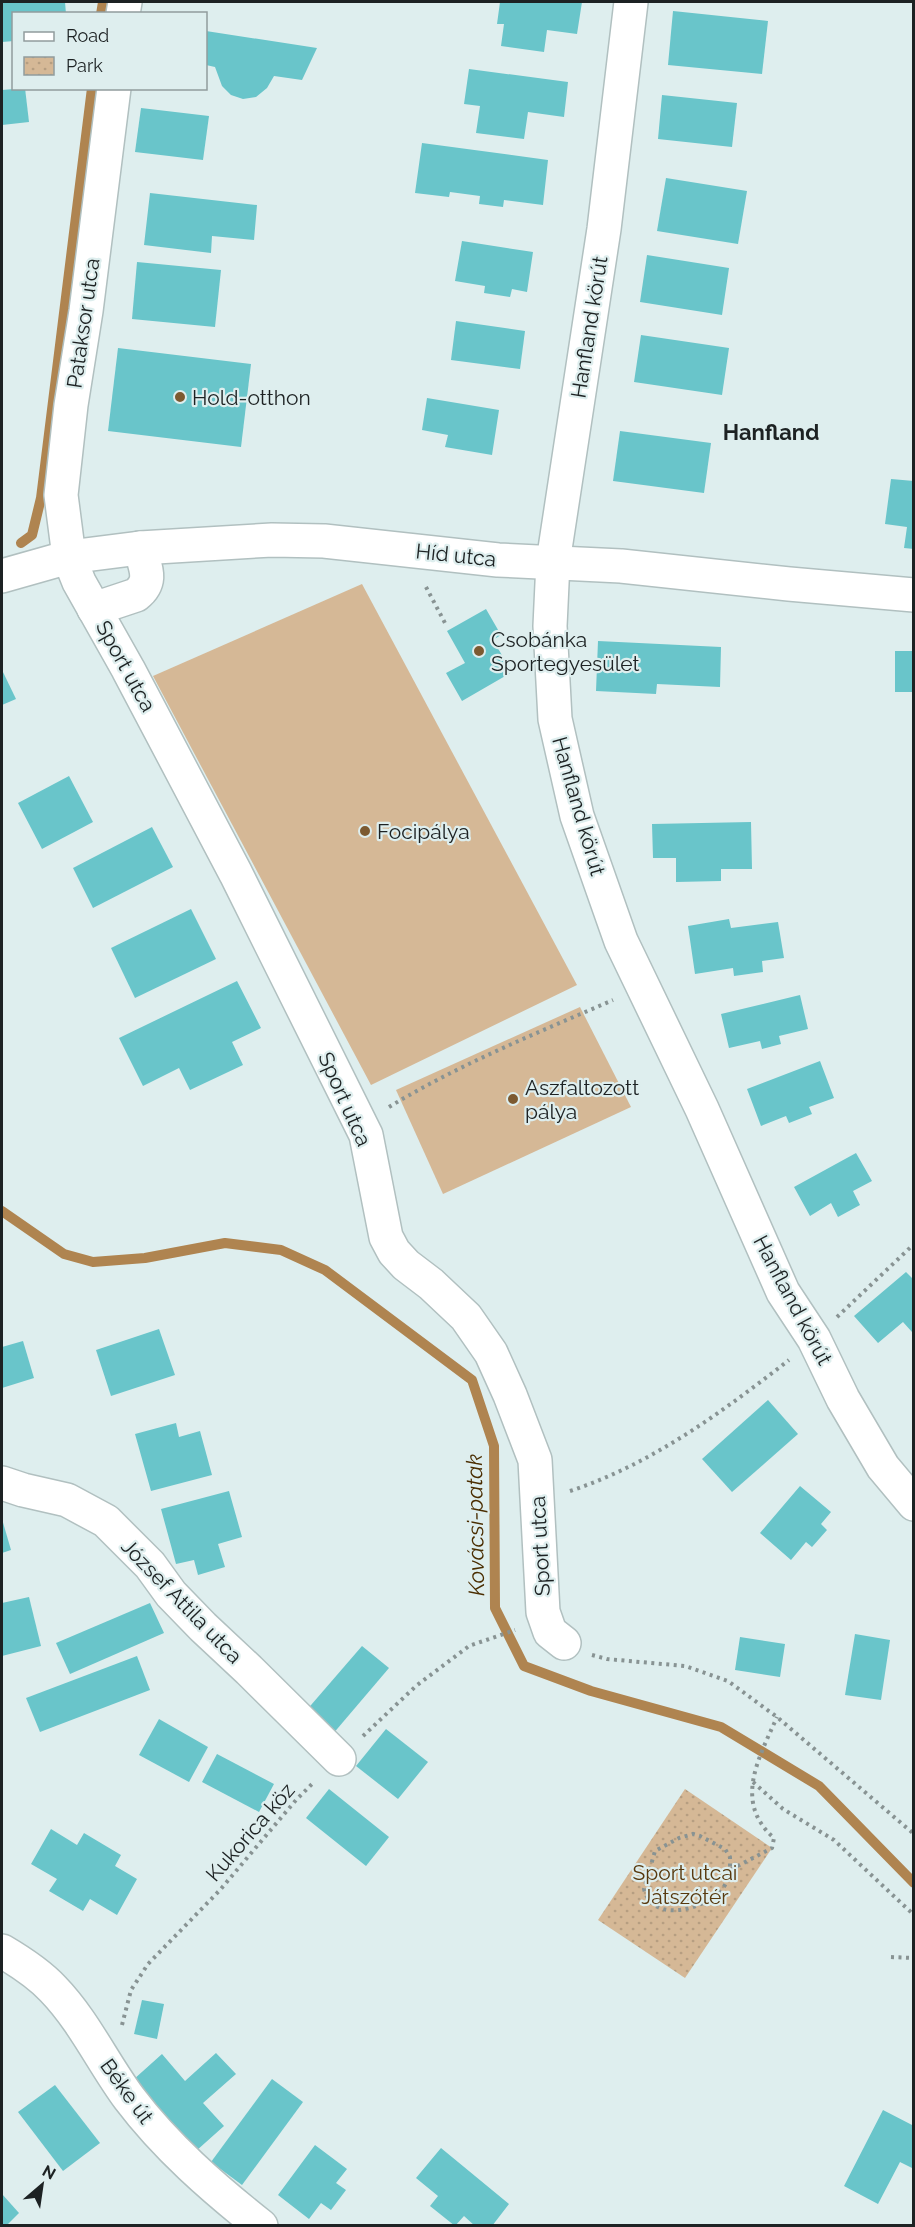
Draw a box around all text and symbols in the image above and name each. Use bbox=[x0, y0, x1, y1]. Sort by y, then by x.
legend bbox=[12, 12, 207, 90]
text: Road bbox=[66, 25, 109, 46]
text: Park bbox=[66, 55, 103, 76]
street label: Hanfland körút bbox=[565, 254, 613, 400]
street label: Pataksor utca bbox=[61, 256, 105, 390]
place label: Hold-otthon bbox=[192, 385, 311, 410]
marker: Hold-otthon bbox=[173, 390, 187, 404]
district label: Hanfland bbox=[723, 419, 819, 445]
street label: Híd utca bbox=[415, 538, 497, 572]
street label: Sport utca bbox=[91, 616, 161, 716]
place label: Csobánka Sportegyesület bbox=[491, 627, 640, 676]
marker: Csobánka Sportegyesület bbox=[472, 644, 486, 658]
street label: Hanfland körút bbox=[547, 734, 611, 878]
place label: Focipálya bbox=[377, 819, 470, 844]
marker: Focipálya bbox=[358, 824, 372, 838]
street label: Sport utca bbox=[313, 1048, 377, 1150]
place label: Aszfaltozott pálya bbox=[525, 1075, 639, 1124]
marker: Aszfaltozott pálya bbox=[506, 1092, 520, 1106]
street label: Hanfland körút bbox=[748, 1231, 838, 1369]
water label: Kovácsi-patak bbox=[461, 1453, 489, 1596]
street label: Sport utca bbox=[525, 1495, 555, 1597]
street label: József Attila utca bbox=[116, 1534, 248, 1668]
street label: Kukorica köz bbox=[201, 1778, 299, 1886]
park label: Sport utcai Játszótér bbox=[633, 1860, 737, 1909]
street label: Béke út bbox=[95, 2054, 159, 2128]
north arrow bbox=[12, 2155, 72, 2215]
text: N bbox=[39, 2161, 59, 2184]

